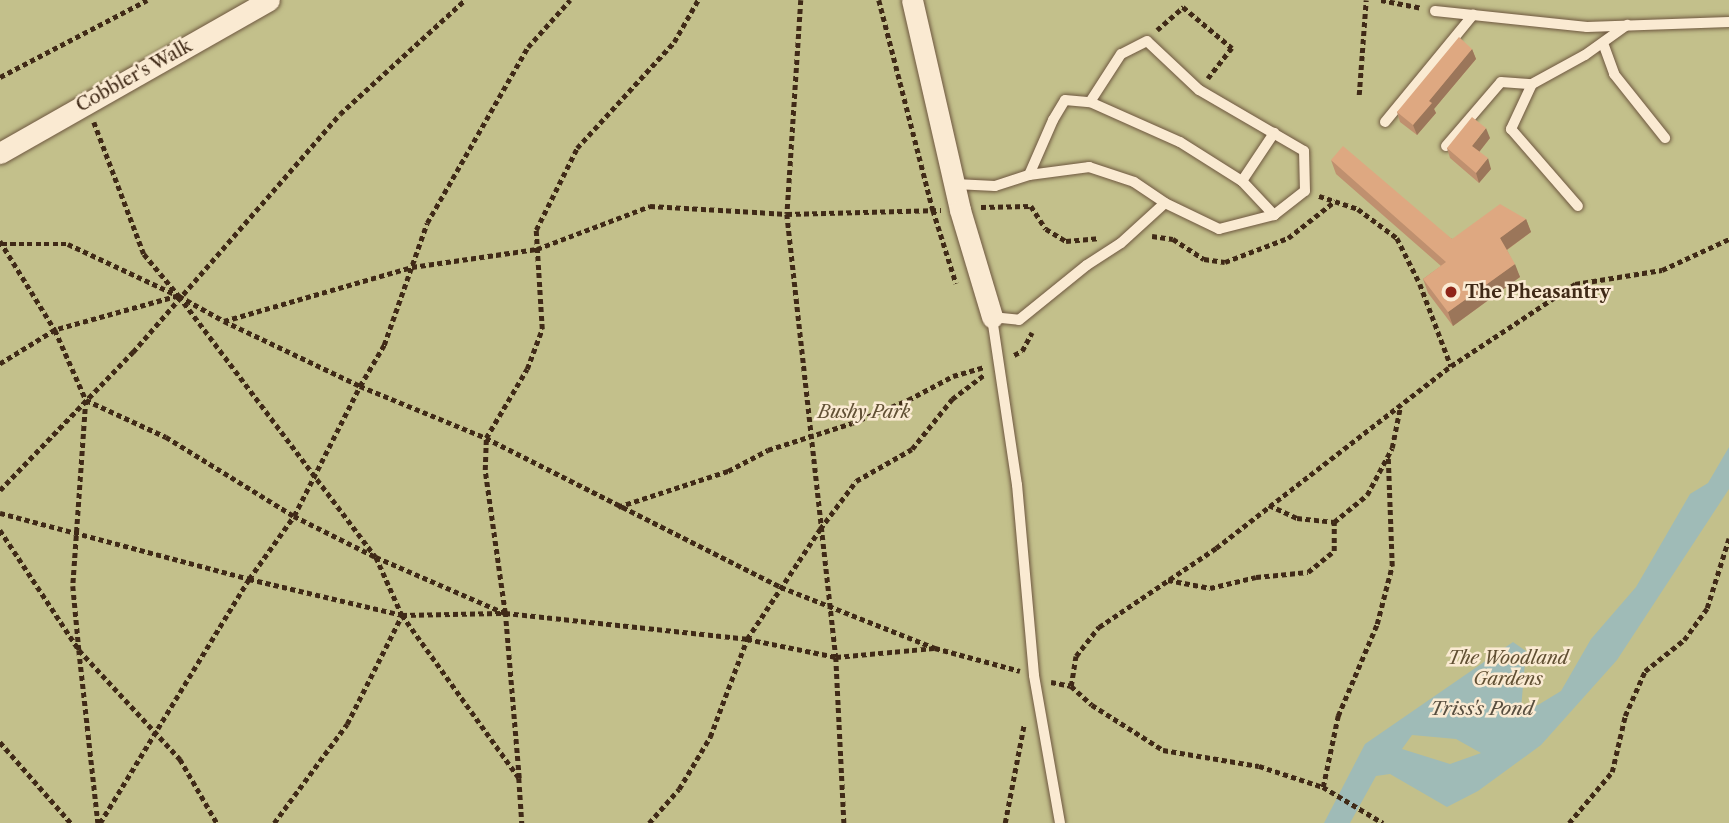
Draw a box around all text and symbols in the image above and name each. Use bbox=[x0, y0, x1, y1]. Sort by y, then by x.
street label: Cobbler's Walk bbox=[72, 35, 196, 117]
place label: The Pheasantry bbox=[1465, 281, 1610, 303]
marker: The Pheasantry bbox=[1443, 284, 1459, 300]
park label: Bushy Park bbox=[818, 401, 910, 423]
park label: The Woodland Gardens bbox=[1448, 648, 1568, 690]
water label: Triss's Pond bbox=[1430, 698, 1534, 720]

